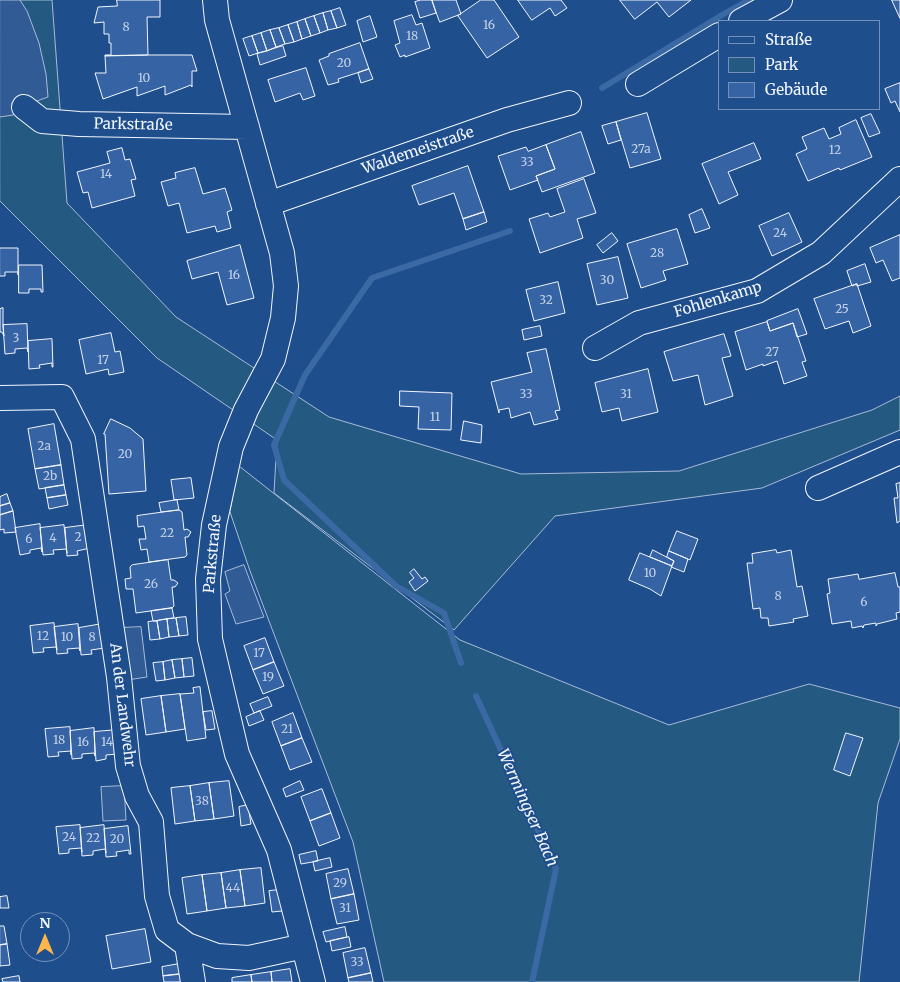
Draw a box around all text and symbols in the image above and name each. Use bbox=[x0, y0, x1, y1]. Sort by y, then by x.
house number: 16 bbox=[483, 19, 495, 33]
legend bbox=[718, 20, 880, 110]
house number: 8 bbox=[122, 21, 130, 35]
house number: 18 bbox=[406, 30, 418, 44]
text: Straße bbox=[765, 30, 812, 49]
text: Park bbox=[765, 55, 798, 74]
house number: 20 bbox=[337, 57, 351, 71]
house number: 10 bbox=[138, 72, 150, 86]
text: Gebäude bbox=[765, 80, 827, 99]
street label: Parkstraße bbox=[93, 115, 173, 135]
street label: Waldemeistraße bbox=[360, 123, 476, 179]
house number: 27a bbox=[631, 143, 651, 157]
house number: 12 bbox=[829, 144, 841, 158]
house number: 33 bbox=[520, 156, 534, 170]
house number: 14 bbox=[100, 168, 112, 182]
house number: 24 bbox=[773, 227, 787, 241]
house number: 28 bbox=[650, 247, 664, 261]
house number: 16 bbox=[228, 269, 240, 283]
house number: 30 bbox=[600, 274, 614, 288]
street label: Fohlenkamp bbox=[672, 278, 764, 322]
house number: 32 bbox=[539, 294, 553, 308]
house number: 25 bbox=[835, 303, 849, 317]
house number: 3 bbox=[13, 332, 19, 346]
house number: 27 bbox=[765, 346, 779, 360]
house number: 17 bbox=[97, 354, 109, 368]
house number: 33 bbox=[519, 388, 533, 402]
house number: 31 bbox=[620, 388, 632, 402]
house number: 11 bbox=[430, 411, 440, 425]
house number: 2a bbox=[37, 440, 51, 454]
house number: 20 bbox=[118, 448, 132, 462]
house number: 2b bbox=[43, 470, 57, 484]
street label: Parkstraße bbox=[201, 514, 225, 594]
house number: 22 bbox=[160, 527, 174, 541]
house number: 2 bbox=[74, 531, 82, 545]
house number: 4 bbox=[49, 532, 57, 546]
house number: 6 bbox=[25, 533, 33, 547]
house number: 10 bbox=[644, 567, 656, 581]
house number: 26 bbox=[144, 578, 158, 592]
house number: 8 bbox=[774, 590, 782, 604]
house number: 6 bbox=[860, 596, 868, 610]
house number: 12 bbox=[37, 630, 49, 644]
house number: 10 bbox=[61, 631, 73, 645]
house number: 8 bbox=[88, 631, 96, 645]
street label: An der Landwehr bbox=[105, 642, 139, 768]
house number: 17 bbox=[253, 647, 265, 661]
house number: 19 bbox=[262, 671, 274, 685]
house number: 21 bbox=[281, 723, 293, 737]
house number: 18 bbox=[53, 734, 65, 748]
house number: 16 bbox=[77, 736, 89, 750]
house number: 14 bbox=[101, 736, 113, 750]
water label: Wermingser Bach bbox=[492, 746, 562, 870]
house number: 38 bbox=[195, 795, 209, 809]
house number: 24 bbox=[62, 831, 76, 845]
house number: 22 bbox=[86, 832, 100, 846]
house number: 20 bbox=[110, 833, 124, 847]
house number: 29 bbox=[333, 877, 347, 891]
house number: 44 bbox=[226, 882, 240, 896]
house number: 31 bbox=[339, 902, 351, 916]
north arrow bbox=[20, 912, 70, 962]
text: N bbox=[39, 914, 51, 932]
house number: 33 bbox=[350, 956, 364, 970]

